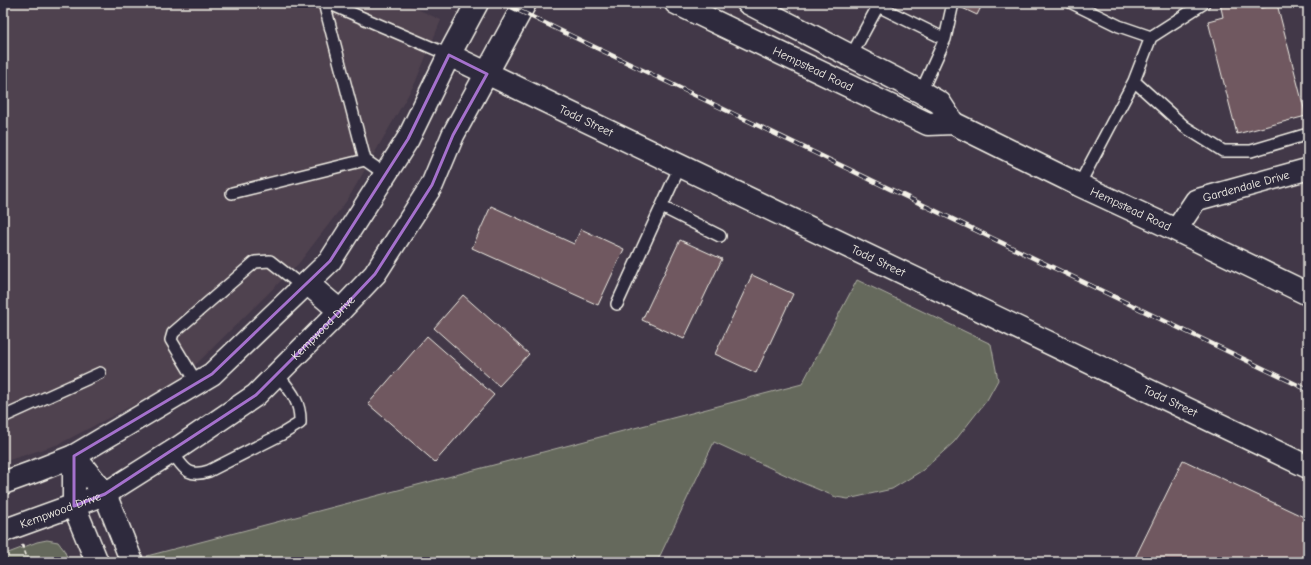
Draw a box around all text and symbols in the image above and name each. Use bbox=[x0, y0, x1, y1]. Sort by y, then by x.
street label: Hempstead Road bbox=[771, 44, 856, 94]
street label: Todd Street bbox=[557, 102, 616, 140]
street label: Gardendale Drive bbox=[1201, 167, 1291, 205]
street label: Hempstead Road bbox=[1088, 184, 1173, 234]
street label: Todd Street bbox=[849, 242, 908, 280]
street label: Kempwood Drive bbox=[288, 293, 358, 363]
street label: Todd Street bbox=[1141, 382, 1200, 420]
street label: Kempwood Drive bbox=[18, 489, 103, 531]

